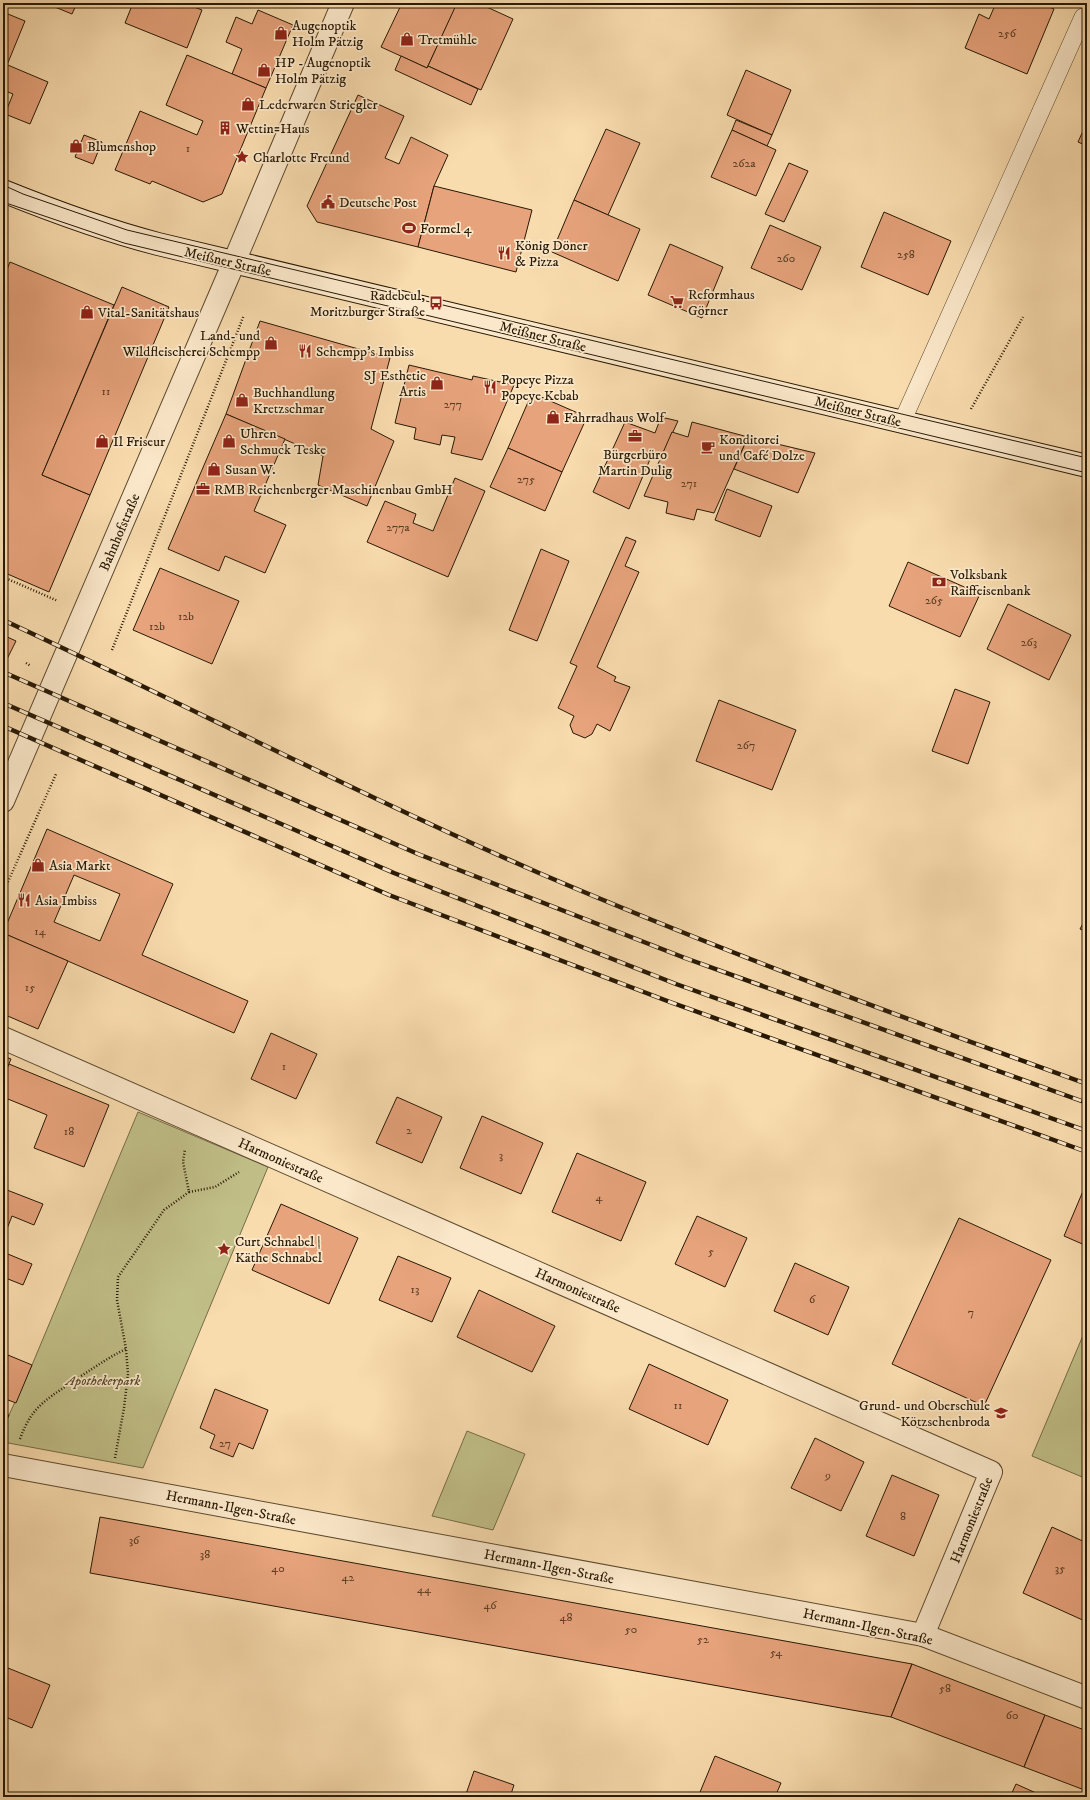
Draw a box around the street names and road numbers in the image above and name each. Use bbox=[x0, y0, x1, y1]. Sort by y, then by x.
street label: Meißner Straße bbox=[182, 243, 273, 281]
street label: Meißner Straße bbox=[497, 317, 588, 357]
street label: Meißner Straße bbox=[812, 392, 903, 432]
street label: Bahnhofstraße bbox=[96, 491, 144, 574]
street label: Harmoniestraße bbox=[235, 1134, 326, 1188]
street label: Harmoniestraße bbox=[532, 1264, 623, 1318]
street label: Harmoniestraße bbox=[946, 1474, 997, 1566]
street label: Hermann-Ilgen-Straße bbox=[164, 1487, 298, 1529]
street label: Hermann-Ilgen-Straße bbox=[482, 1546, 616, 1588]
street label: Hermann-Ilgen-Straße bbox=[801, 1604, 934, 1650]

